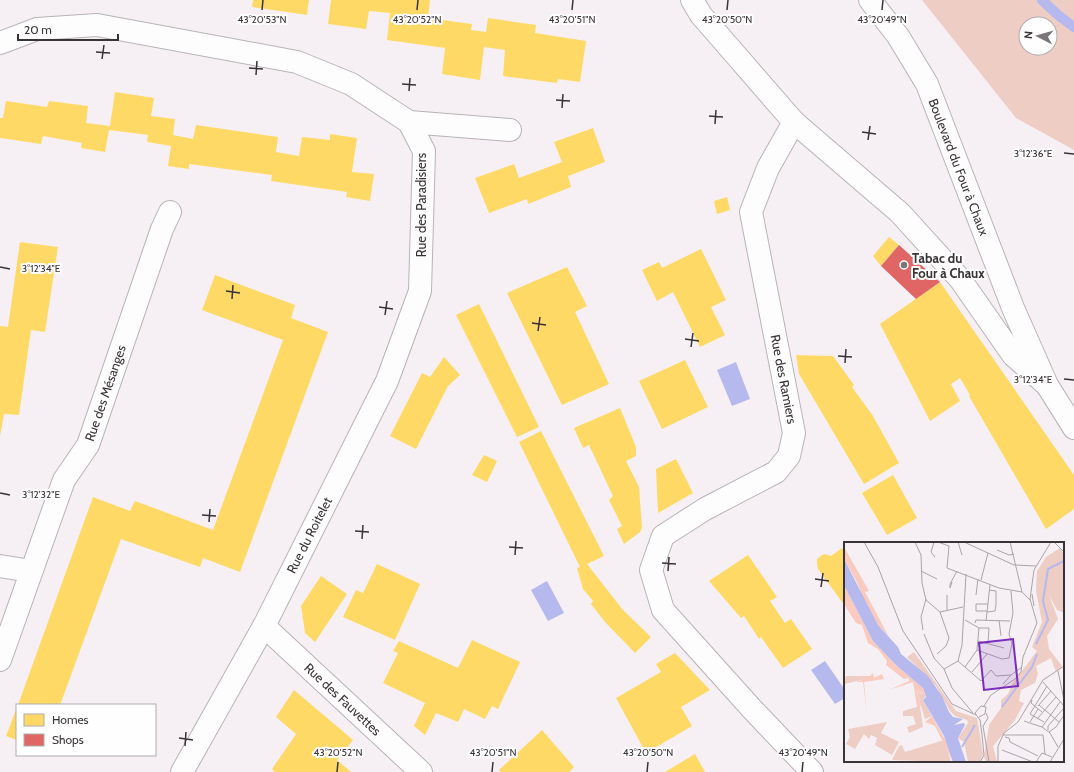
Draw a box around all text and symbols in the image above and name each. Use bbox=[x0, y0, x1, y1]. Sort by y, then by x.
text: 43°20'53"N bbox=[237, 13, 287, 26]
text: 43°20'52"N bbox=[393, 13, 441, 26]
text: 43°20'51"N bbox=[549, 13, 595, 26]
text: 43°20'50"N bbox=[702, 13, 752, 26]
text: 43°20'49"N bbox=[857, 13, 907, 26]
scale bar bbox=[18, 16, 118, 42]
north arrow bbox=[1018, 16, 1058, 56]
text: 20 m bbox=[24, 22, 52, 37]
text: N bbox=[1021, 30, 1035, 40]
street label: Boulevard du Four à Chaux bbox=[925, 96, 993, 239]
text: 3°12'36"E bbox=[1014, 147, 1053, 160]
street label: Rue des Paradisiers bbox=[413, 152, 429, 257]
place label: Tabac du Four à Chaux bbox=[912, 250, 985, 281]
marker: Tabac du Four à Chaux bbox=[899, 260, 909, 270]
text: 3°12'34"E bbox=[22, 262, 61, 275]
street label: Rue des Ramiers bbox=[768, 333, 801, 426]
street label: Rue des Mésanges bbox=[81, 342, 129, 443]
text: 3°12'34"E bbox=[1014, 373, 1053, 386]
text: 3°12'32"E bbox=[22, 488, 60, 501]
street label: Rue du Roitelet bbox=[283, 494, 335, 576]
inset map bbox=[844, 542, 1064, 762]
street label: Rue des Fauvettes bbox=[301, 659, 385, 739]
legend bbox=[16, 704, 156, 756]
text: Homes bbox=[52, 712, 89, 727]
text: Shops bbox=[52, 732, 84, 747]
text: 43°20'52"N bbox=[314, 746, 362, 759]
text: 43°20'51"N bbox=[470, 746, 516, 759]
text: 43°20'50"N bbox=[623, 746, 673, 759]
text: 43°20'49"N bbox=[778, 746, 828, 759]

